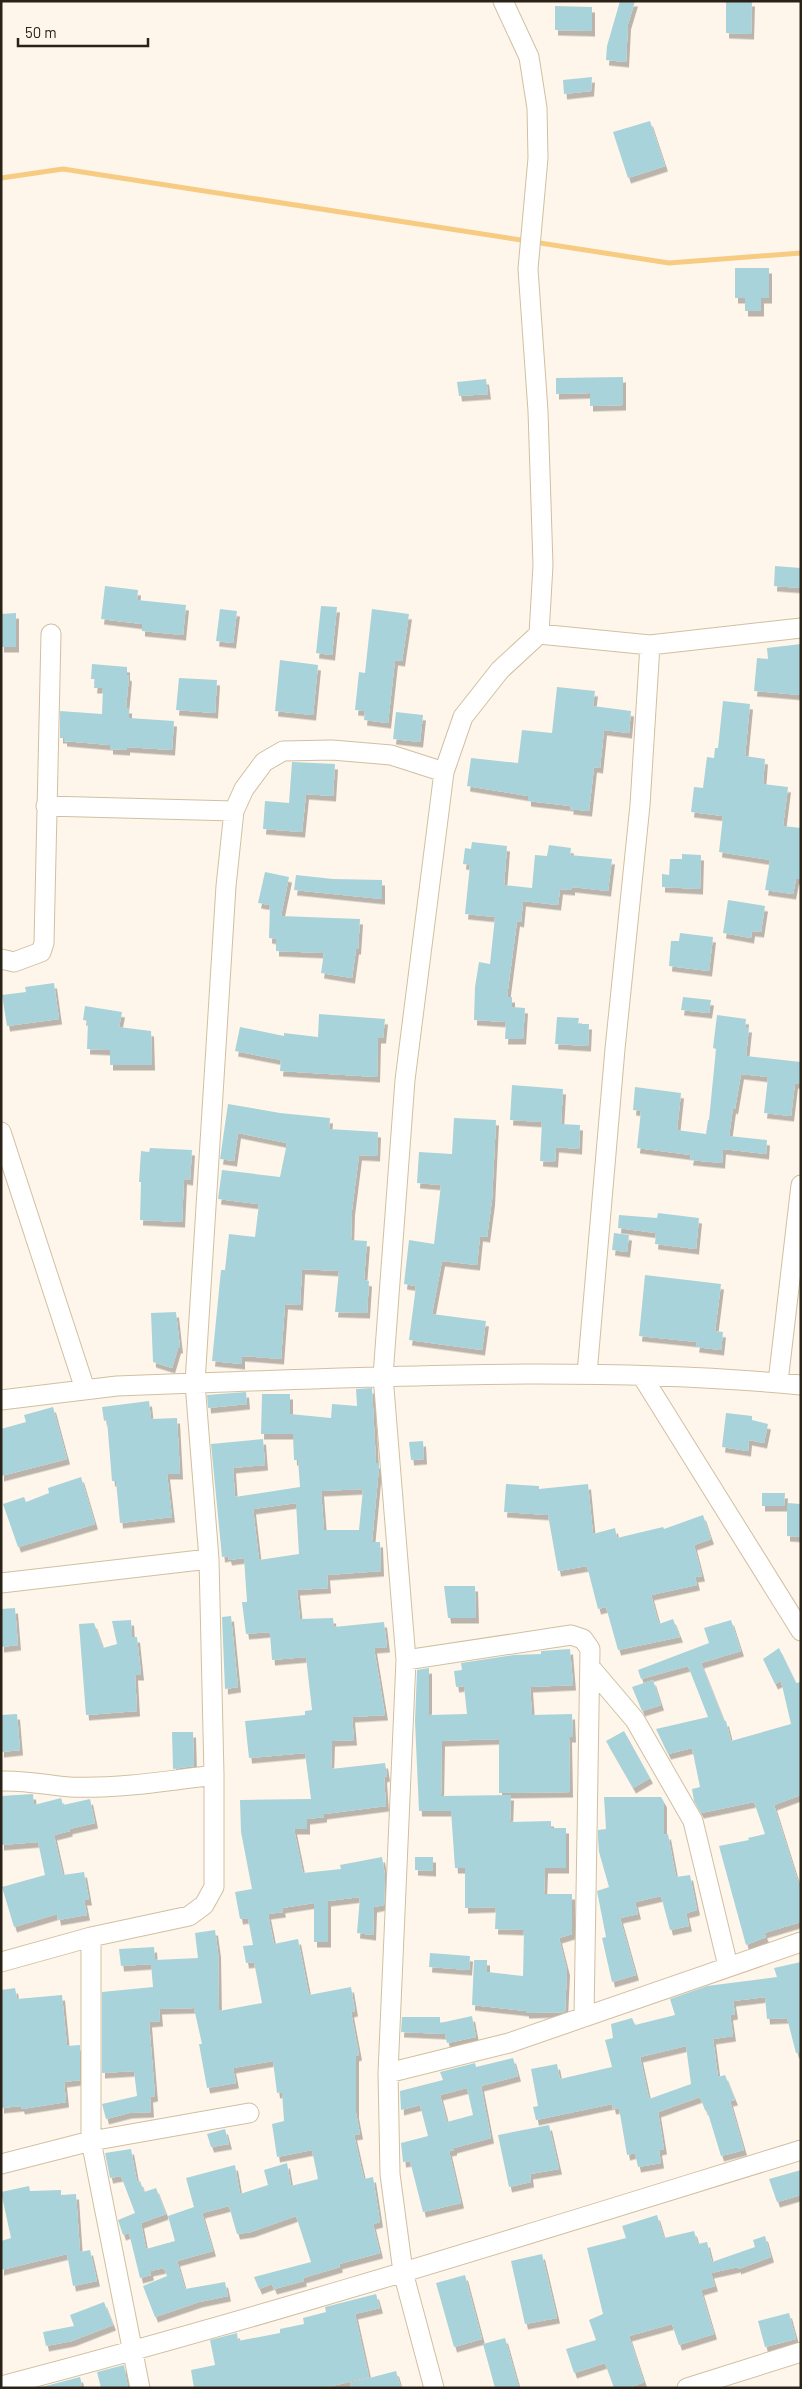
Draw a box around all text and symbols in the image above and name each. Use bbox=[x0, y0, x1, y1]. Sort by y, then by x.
scale bar bbox=[18, 15, 148, 47]
text: 50 m bbox=[25, 23, 57, 41]

